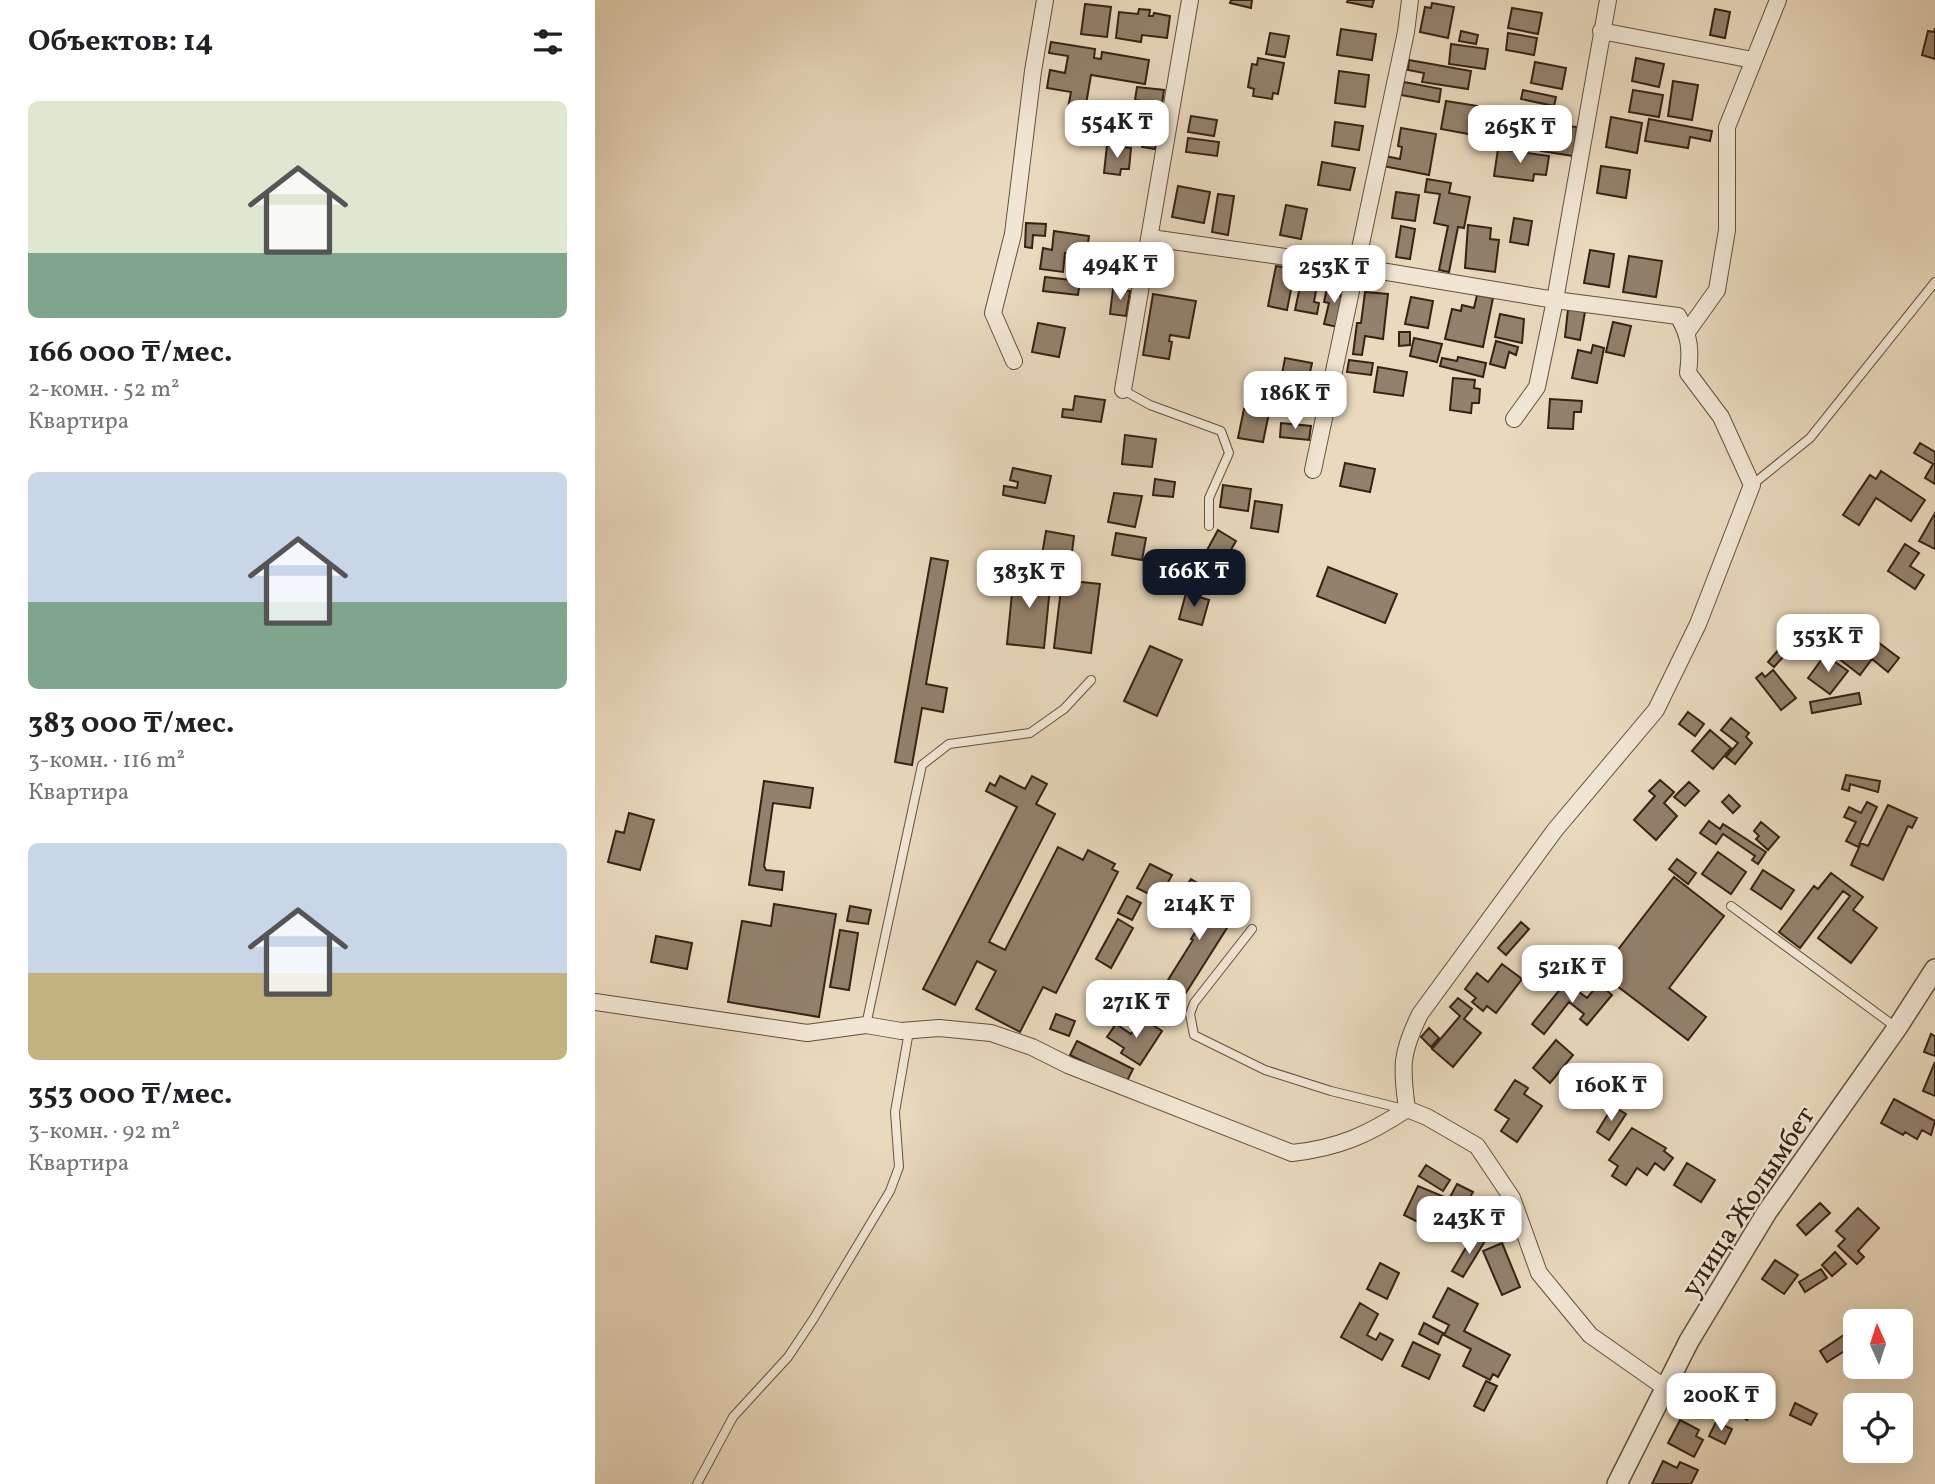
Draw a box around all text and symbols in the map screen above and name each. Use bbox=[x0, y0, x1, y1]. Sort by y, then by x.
text: Объектов: 14 bbox=[28, 21, 213, 63]
icon: filters bbox=[529, 23, 567, 61]
pin: 554K ₸ bbox=[1060, 100, 1174, 160]
pin: 265K ₸ bbox=[1463, 106, 1577, 165]
text: 554K ₸ bbox=[1081, 107, 1153, 139]
text: 265K ₸ bbox=[1484, 112, 1556, 144]
icon: home bbox=[235, 147, 361, 273]
pin: 494K ₸ bbox=[1063, 243, 1177, 302]
pin: 253K ₸ bbox=[1277, 246, 1391, 305]
text: 494K ₸ bbox=[1082, 249, 1158, 281]
text: 253K ₸ bbox=[1298, 252, 1370, 284]
text: 166 000 ₸/мес. bbox=[28, 332, 232, 374]
pin: 186K ₸ bbox=[1238, 372, 1352, 431]
text: 2-комн. · 52 m² bbox=[28, 374, 180, 406]
text: 186K ₸ bbox=[1260, 378, 1330, 410]
text: Квартира bbox=[28, 406, 129, 438]
icon: home bbox=[235, 518, 361, 644]
pin: 383K ₸ bbox=[972, 550, 1086, 610]
pin: 166K ₸ bbox=[1137, 550, 1251, 609]
text: 166K ₸ bbox=[1159, 556, 1229, 588]
text: 383K ₸ bbox=[993, 557, 1065, 589]
pin: 353K ₸ bbox=[1771, 614, 1885, 674]
text: 353K ₸ bbox=[1793, 621, 1863, 653]
text: 383 000 ₸/мес. bbox=[28, 703, 234, 745]
text: 3-комн. · 116 m² bbox=[28, 745, 185, 777]
text: Квартира bbox=[28, 777, 129, 809]
pin: 214K ₸ bbox=[1142, 883, 1256, 942]
icon: home bbox=[235, 889, 361, 1015]
text: 214K ₸ bbox=[1163, 889, 1235, 921]
pin: 521K ₸ bbox=[1515, 946, 1629, 1005]
text: 521K ₸ bbox=[1538, 952, 1606, 984]
pin: 271K ₸ bbox=[1079, 981, 1193, 1040]
text: 271K ₸ bbox=[1102, 987, 1170, 1019]
pin: 160K ₸ bbox=[1554, 1064, 1668, 1123]
text: 160K ₸ bbox=[1575, 1070, 1647, 1102]
text: 353 000 ₸/мес. bbox=[28, 1074, 232, 1116]
street label: улица Жолымбет bbox=[1673, 1099, 1826, 1306]
text: 3-комн. · 92 m² bbox=[28, 1116, 180, 1148]
text: Квартира bbox=[28, 1148, 129, 1180]
pin: 243K ₸ bbox=[1412, 1196, 1526, 1256]
text: 243K ₸ bbox=[1433, 1203, 1505, 1235]
north arrow bbox=[1843, 1309, 1913, 1379]
map controls bbox=[1843, 1309, 1913, 1463]
pin: 200K ₸ bbox=[1664, 1374, 1778, 1433]
text: 200K ₸ bbox=[1683, 1380, 1759, 1412]
button: locate bbox=[1843, 1393, 1913, 1463]

